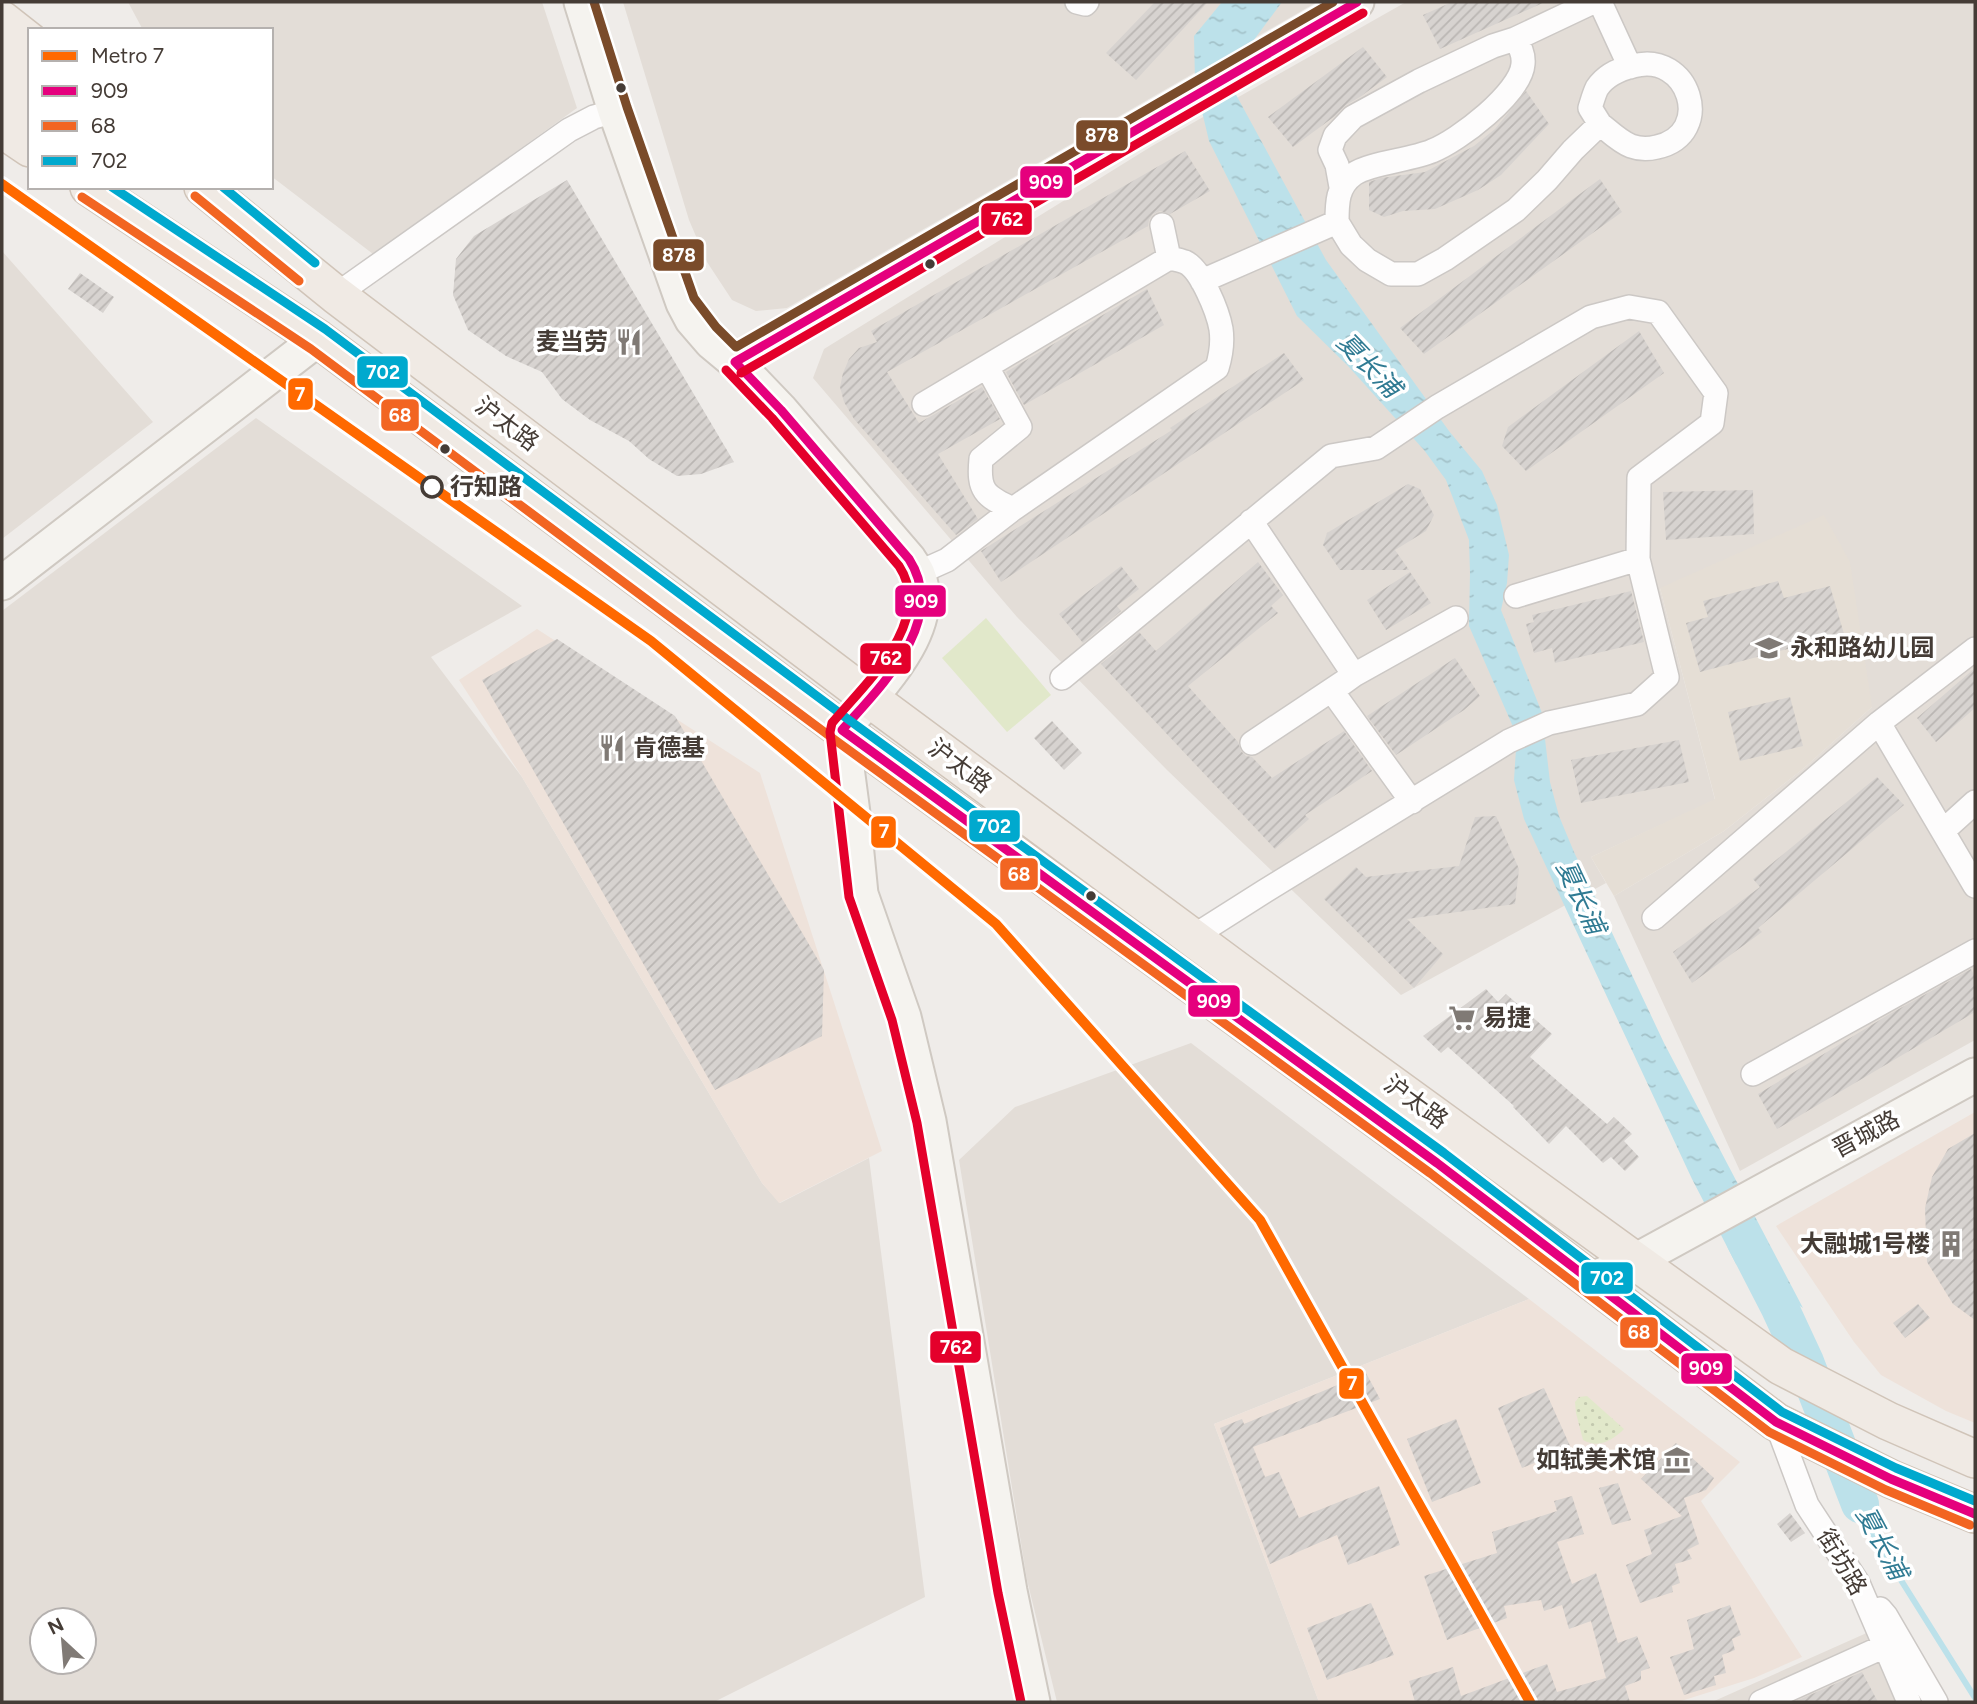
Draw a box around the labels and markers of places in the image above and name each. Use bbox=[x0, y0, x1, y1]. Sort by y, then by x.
unlabelled marker bbox=[614, 81, 628, 95]
unlabelled marker bbox=[923, 257, 937, 271]
place label: 麦当劳 bbox=[536, 327, 608, 356]
restaurant icon: 麦当劳 bbox=[614, 327, 644, 357]
unlabelled marker bbox=[438, 442, 452, 456]
place label: 行知路 bbox=[450, 472, 522, 501]
marker: 行知路 bbox=[421, 476, 443, 498]
school or university icon: 永和路幼儿园 bbox=[1754, 633, 1784, 663]
place label: 永和路幼儿园 bbox=[1790, 633, 1934, 662]
restaurant icon: 肯德基 bbox=[597, 733, 627, 763]
place label: 肯德基 bbox=[633, 733, 705, 762]
unlabelled marker bbox=[1084, 889, 1098, 903]
supermarket icon: 易捷 bbox=[1447, 1003, 1477, 1033]
place label: 易捷 bbox=[1483, 1003, 1531, 1032]
place label: 大融城1号楼 bbox=[1800, 1229, 1930, 1258]
building icon: 大融城1号楼 bbox=[1936, 1229, 1966, 1259]
place label: 如轼美术馆 bbox=[1536, 1445, 1656, 1474]
museum icon: 如轼美术馆 bbox=[1662, 1445, 1692, 1475]

